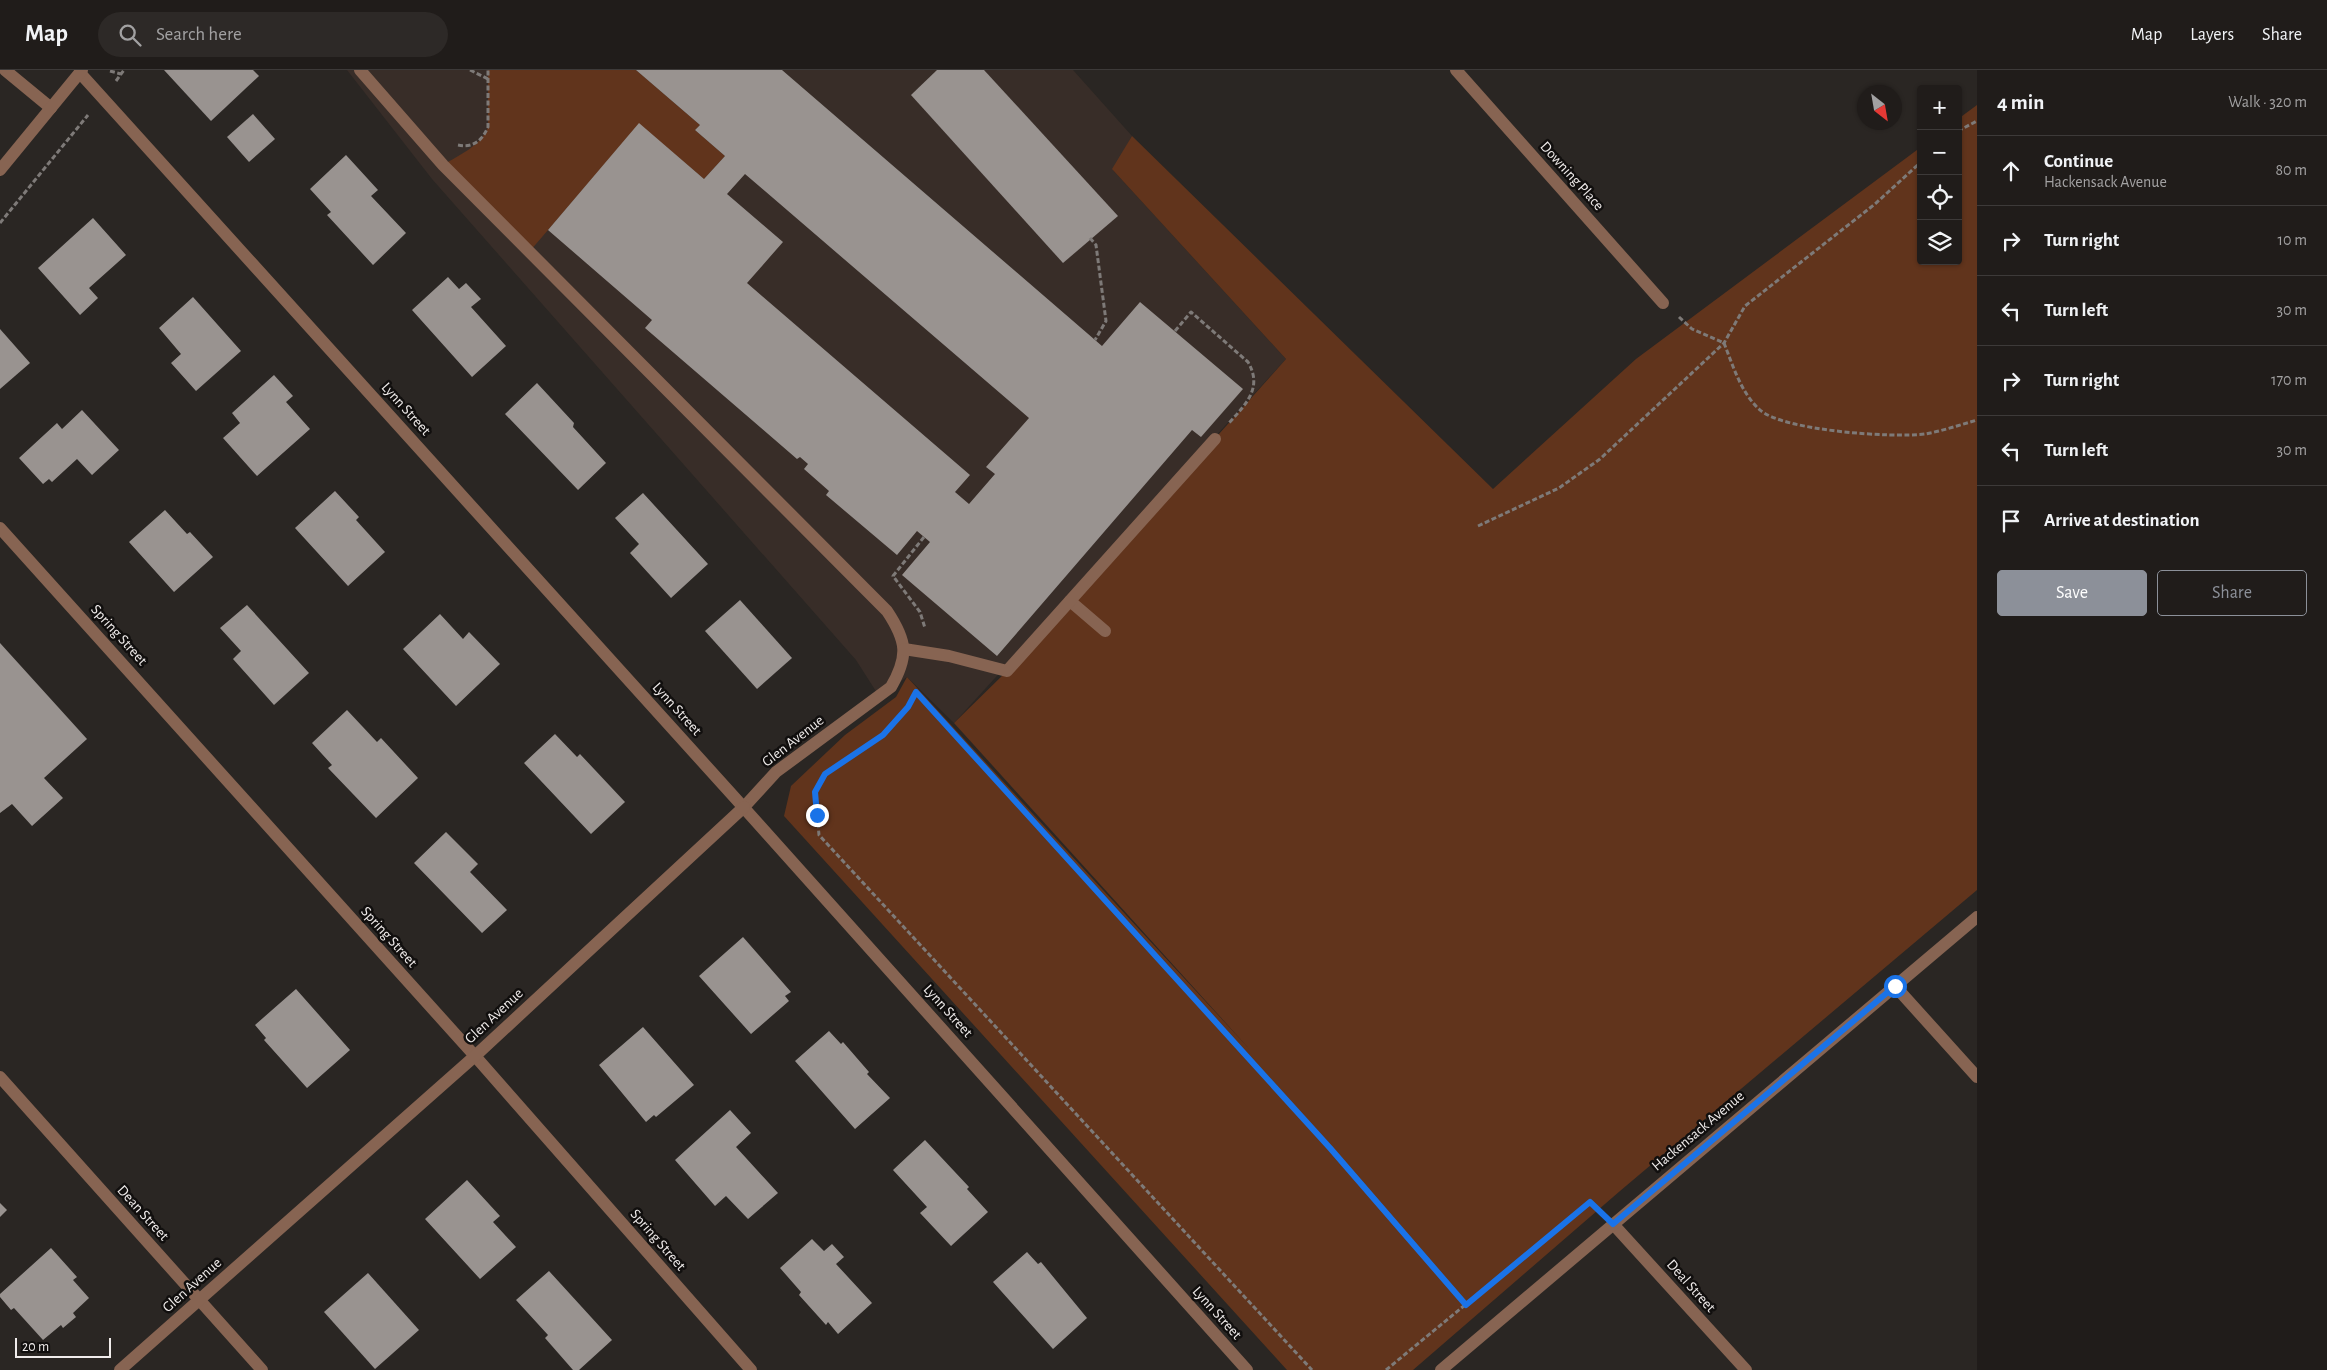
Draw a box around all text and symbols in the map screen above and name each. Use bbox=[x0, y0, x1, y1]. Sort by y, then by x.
search box bbox=[98, 12, 448, 57]
icon: search bbox=[116, 21, 144, 49]
text: Map bbox=[25, 22, 68, 46]
text: Search here bbox=[156, 25, 242, 44]
text: Map bbox=[2131, 26, 2162, 44]
text: Layers bbox=[2190, 26, 2234, 44]
text: Share bbox=[2262, 26, 2302, 44]
north arrow bbox=[1857, 85, 1902, 130]
map controls bbox=[1917, 85, 1962, 265]
button: + bbox=[1917, 85, 1962, 130]
text: 4 min bbox=[1997, 92, 2044, 113]
text: Walk · 320 m bbox=[2228, 94, 2307, 110]
button: − bbox=[1917, 130, 1962, 175]
street label: Downing Place bbox=[1537, 139, 1607, 213]
text: Continue bbox=[2044, 152, 2113, 171]
icon: ahead bbox=[1997, 157, 2025, 185]
text: 80 m bbox=[2276, 162, 2307, 178]
text: Hackensack Avenue bbox=[2044, 174, 2167, 190]
button: locate bbox=[1917, 175, 1962, 220]
button: layers bbox=[1917, 220, 1962, 265]
icon: right bbox=[1997, 227, 2025, 255]
text: Turn right bbox=[2044, 231, 2119, 250]
text: 10 m bbox=[2278, 232, 2307, 248]
icon: left bbox=[1997, 297, 2025, 325]
text: Turn left bbox=[2044, 301, 2108, 320]
text: 30 m bbox=[2277, 302, 2307, 318]
icon: right bbox=[1997, 367, 2025, 395]
text: Turn right bbox=[2044, 371, 2119, 390]
text: 170 m bbox=[2271, 372, 2307, 388]
street label: Lynn Street bbox=[379, 380, 434, 438]
icon: left bbox=[1997, 437, 2025, 465]
text: Turn left bbox=[2044, 441, 2108, 460]
text: 30 m bbox=[2277, 442, 2307, 458]
icon: arrive bbox=[1997, 507, 2025, 535]
text: Arrive at destination bbox=[2044, 511, 2200, 530]
button: Save bbox=[1997, 570, 2147, 616]
button: Share bbox=[2157, 570, 2307, 616]
street label: Spring Street bbox=[88, 602, 150, 668]
street label: Lynn Street bbox=[650, 680, 705, 738]
street label: Glen Avenue bbox=[759, 712, 827, 770]
route end bbox=[806, 804, 829, 827]
street label: Spring Street bbox=[358, 904, 420, 970]
route start bbox=[1884, 975, 1907, 998]
street label: Lynn Street bbox=[921, 982, 976, 1040]
street label: Glen Avenue bbox=[462, 985, 526, 1047]
street label: Hackensack Avenue bbox=[1649, 1088, 1747, 1174]
street label: Dean Street bbox=[114, 1182, 172, 1244]
street label: Spring Street bbox=[627, 1206, 689, 1274]
street label: Glen Avenue bbox=[160, 1255, 224, 1315]
street label: Deal Street bbox=[1664, 1257, 1718, 1315]
street label: Lynn Street bbox=[1190, 1284, 1245, 1342]
scale bar bbox=[15, 1335, 111, 1358]
text: 20 m bbox=[22, 1340, 49, 1354]

